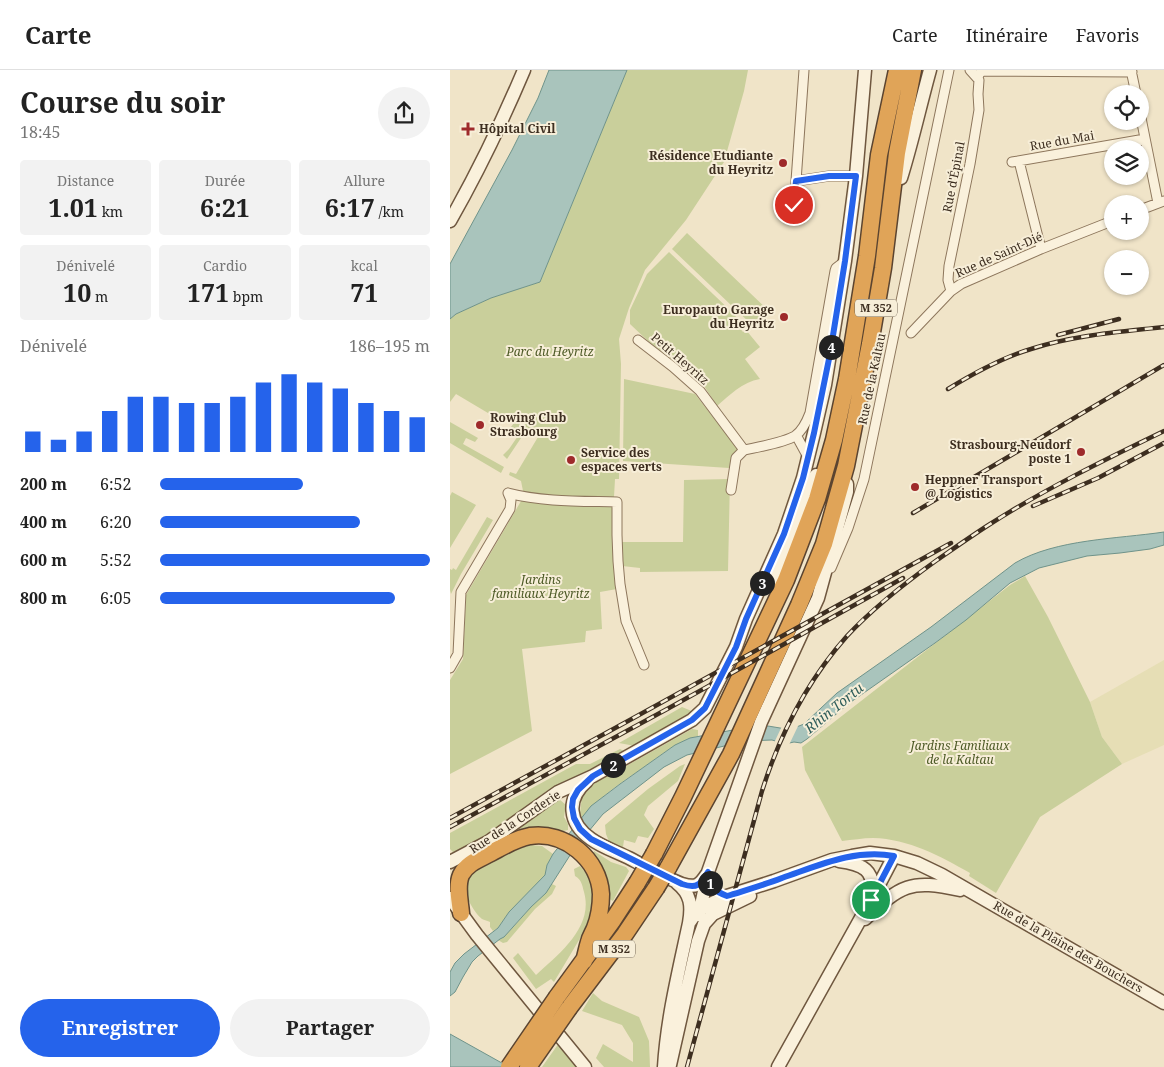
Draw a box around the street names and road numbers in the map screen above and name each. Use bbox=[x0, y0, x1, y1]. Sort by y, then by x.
street label: Rue du Mai bbox=[1028, 126, 1096, 155]
street label: Rue d'Épinal bbox=[938, 140, 969, 214]
street label: Rue de Saint-Dié bbox=[953, 228, 1045, 281]
road number: M 352 bbox=[855, 300, 897, 317]
street label: Petit Heyritz bbox=[648, 329, 713, 389]
street label: Rue de la Kaltau bbox=[854, 331, 890, 426]
street label: Rue de la Corderie bbox=[466, 786, 563, 857]
street label: Rue de la Plaine des Bouchers bbox=[990, 897, 1146, 996]
road number: M 352 bbox=[593, 941, 635, 958]

